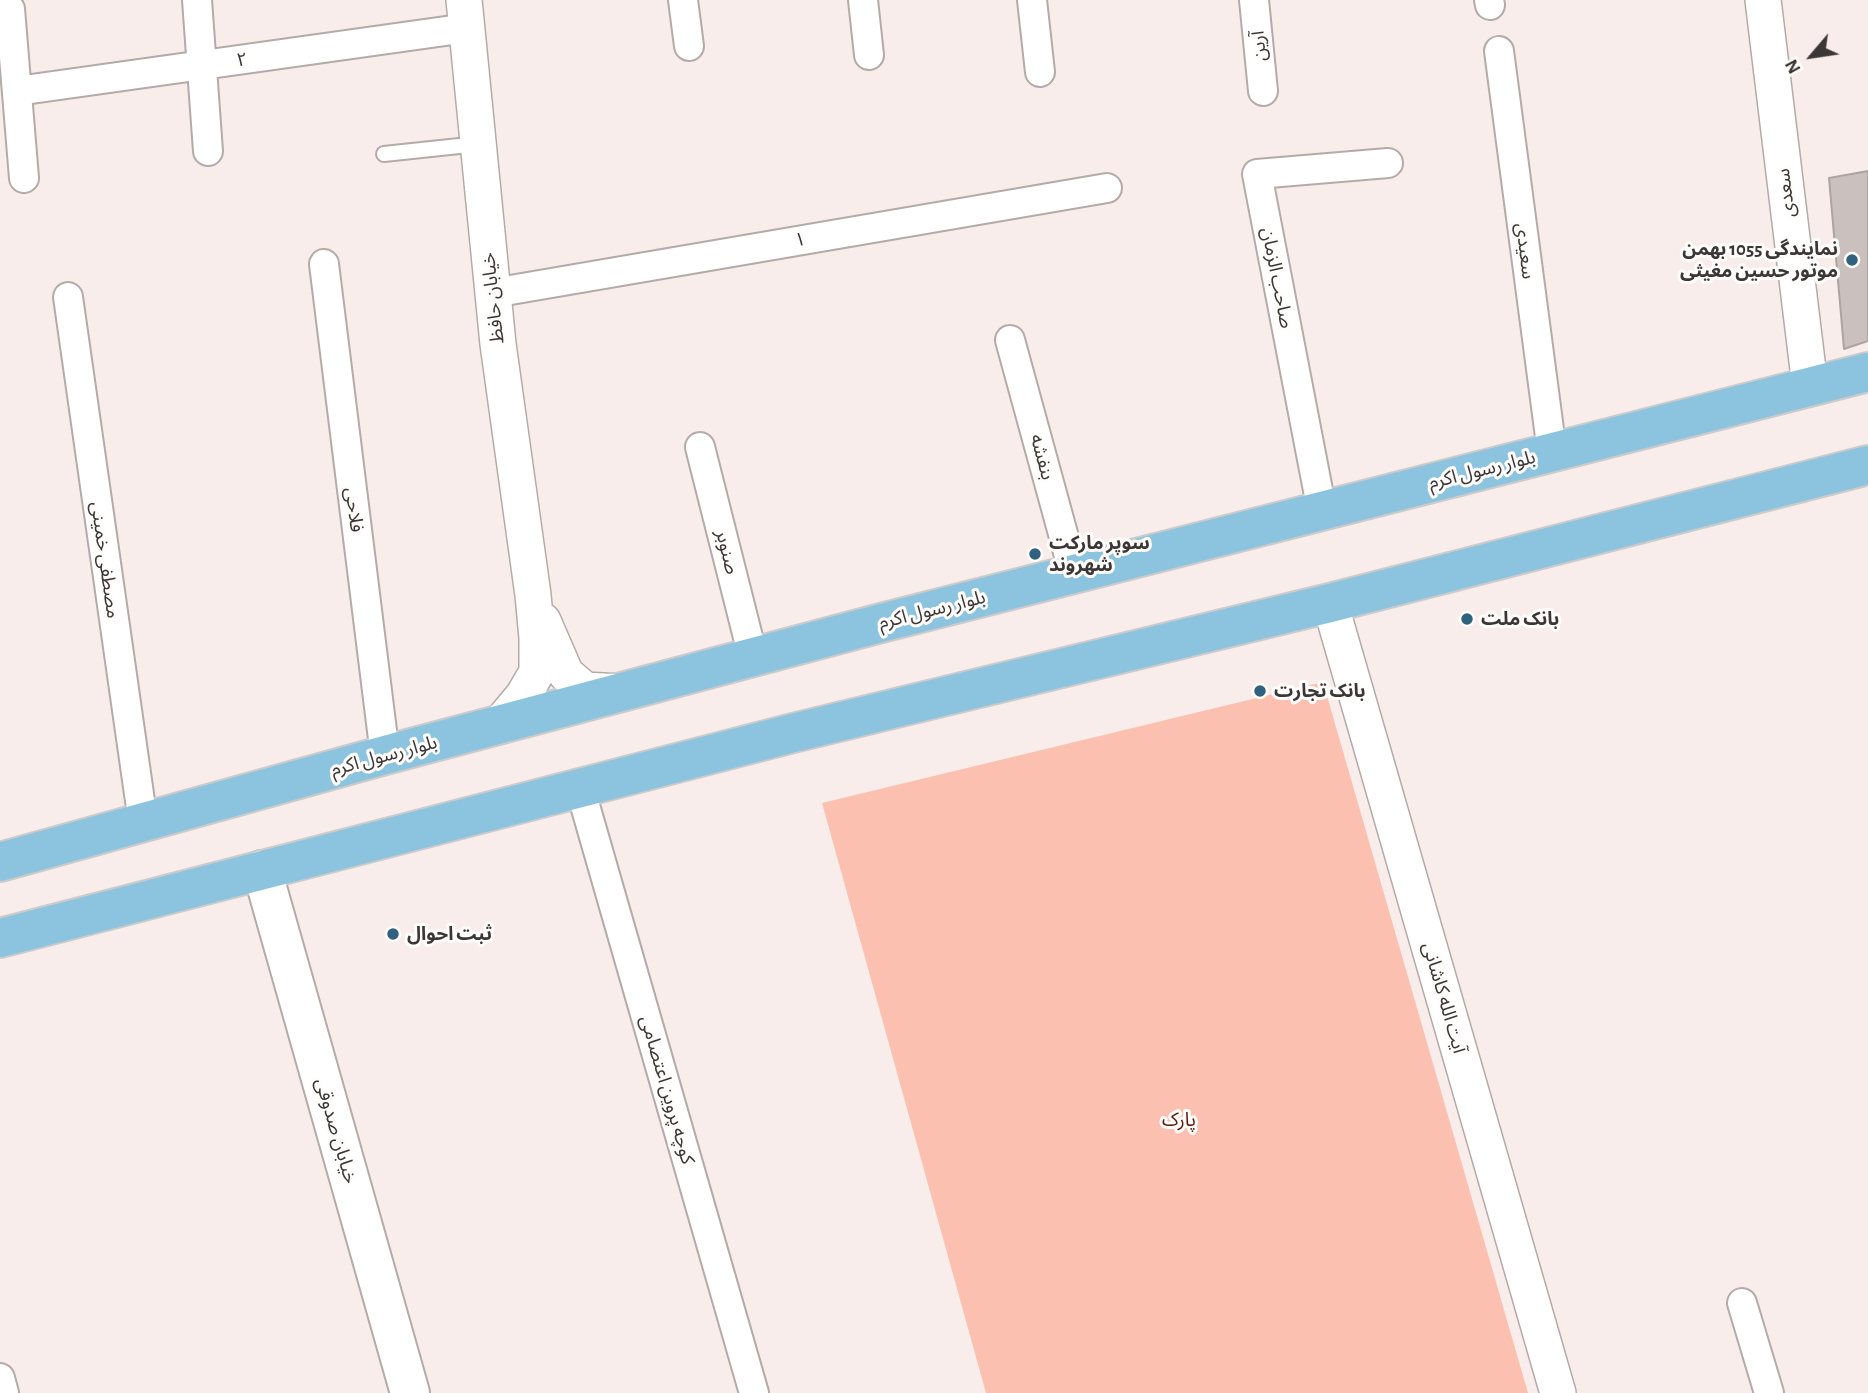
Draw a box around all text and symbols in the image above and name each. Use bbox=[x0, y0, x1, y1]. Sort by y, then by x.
north arrow bbox=[1777, 21, 1847, 91]
street label: آرین bbox=[1246, 30, 1272, 62]
street label: ۲ bbox=[235, 48, 249, 72]
text: N bbox=[1782, 56, 1805, 77]
street label: سعدی bbox=[1772, 167, 1800, 219]
street label: سعیدی bbox=[1510, 222, 1540, 280]
street label: صاحب الزمان bbox=[1256, 226, 1298, 330]
street label: ۱ bbox=[793, 228, 807, 252]
place label: نمایندگی 1055 بهمن موتور حسین مغیثی bbox=[1680, 238, 1838, 282]
street label: خیابان حافظ bbox=[477, 251, 509, 345]
marker: نمایندگی 1055 بهمن موتور حسین مغیثی bbox=[1844, 252, 1860, 268]
street label: بنفشه bbox=[1025, 432, 1059, 482]
street label: بلوار رسول اکرم bbox=[1426, 446, 1538, 494]
street label: فلاحی bbox=[340, 486, 368, 534]
street label: مصطفی خمینی bbox=[86, 500, 124, 620]
street label: صنوبر bbox=[710, 527, 744, 577]
place label: سوپر مارکت شهروند bbox=[1049, 532, 1150, 576]
marker: سوپر مارکت شهروند bbox=[1027, 546, 1043, 562]
street label: بلوار رسول اکرم bbox=[876, 586, 988, 634]
place label: بانک ملت bbox=[1481, 608, 1559, 630]
marker: بانک ملت bbox=[1459, 611, 1475, 627]
place label: بانک تجارت bbox=[1274, 680, 1366, 702]
marker: بانک تجارت bbox=[1252, 683, 1268, 699]
street label: بلوار رسول اکرم bbox=[328, 731, 440, 781]
place label: ثبت احوال bbox=[407, 923, 492, 945]
marker: ثبت احوال bbox=[385, 926, 401, 942]
street label: آیت الله کاشانی bbox=[1417, 940, 1471, 1056]
street label: کوچه پروین اعتصامی bbox=[635, 1013, 699, 1167]
street label: خیابان صدوقی bbox=[310, 1076, 362, 1186]
park label: پارک bbox=[1162, 1109, 1196, 1131]

